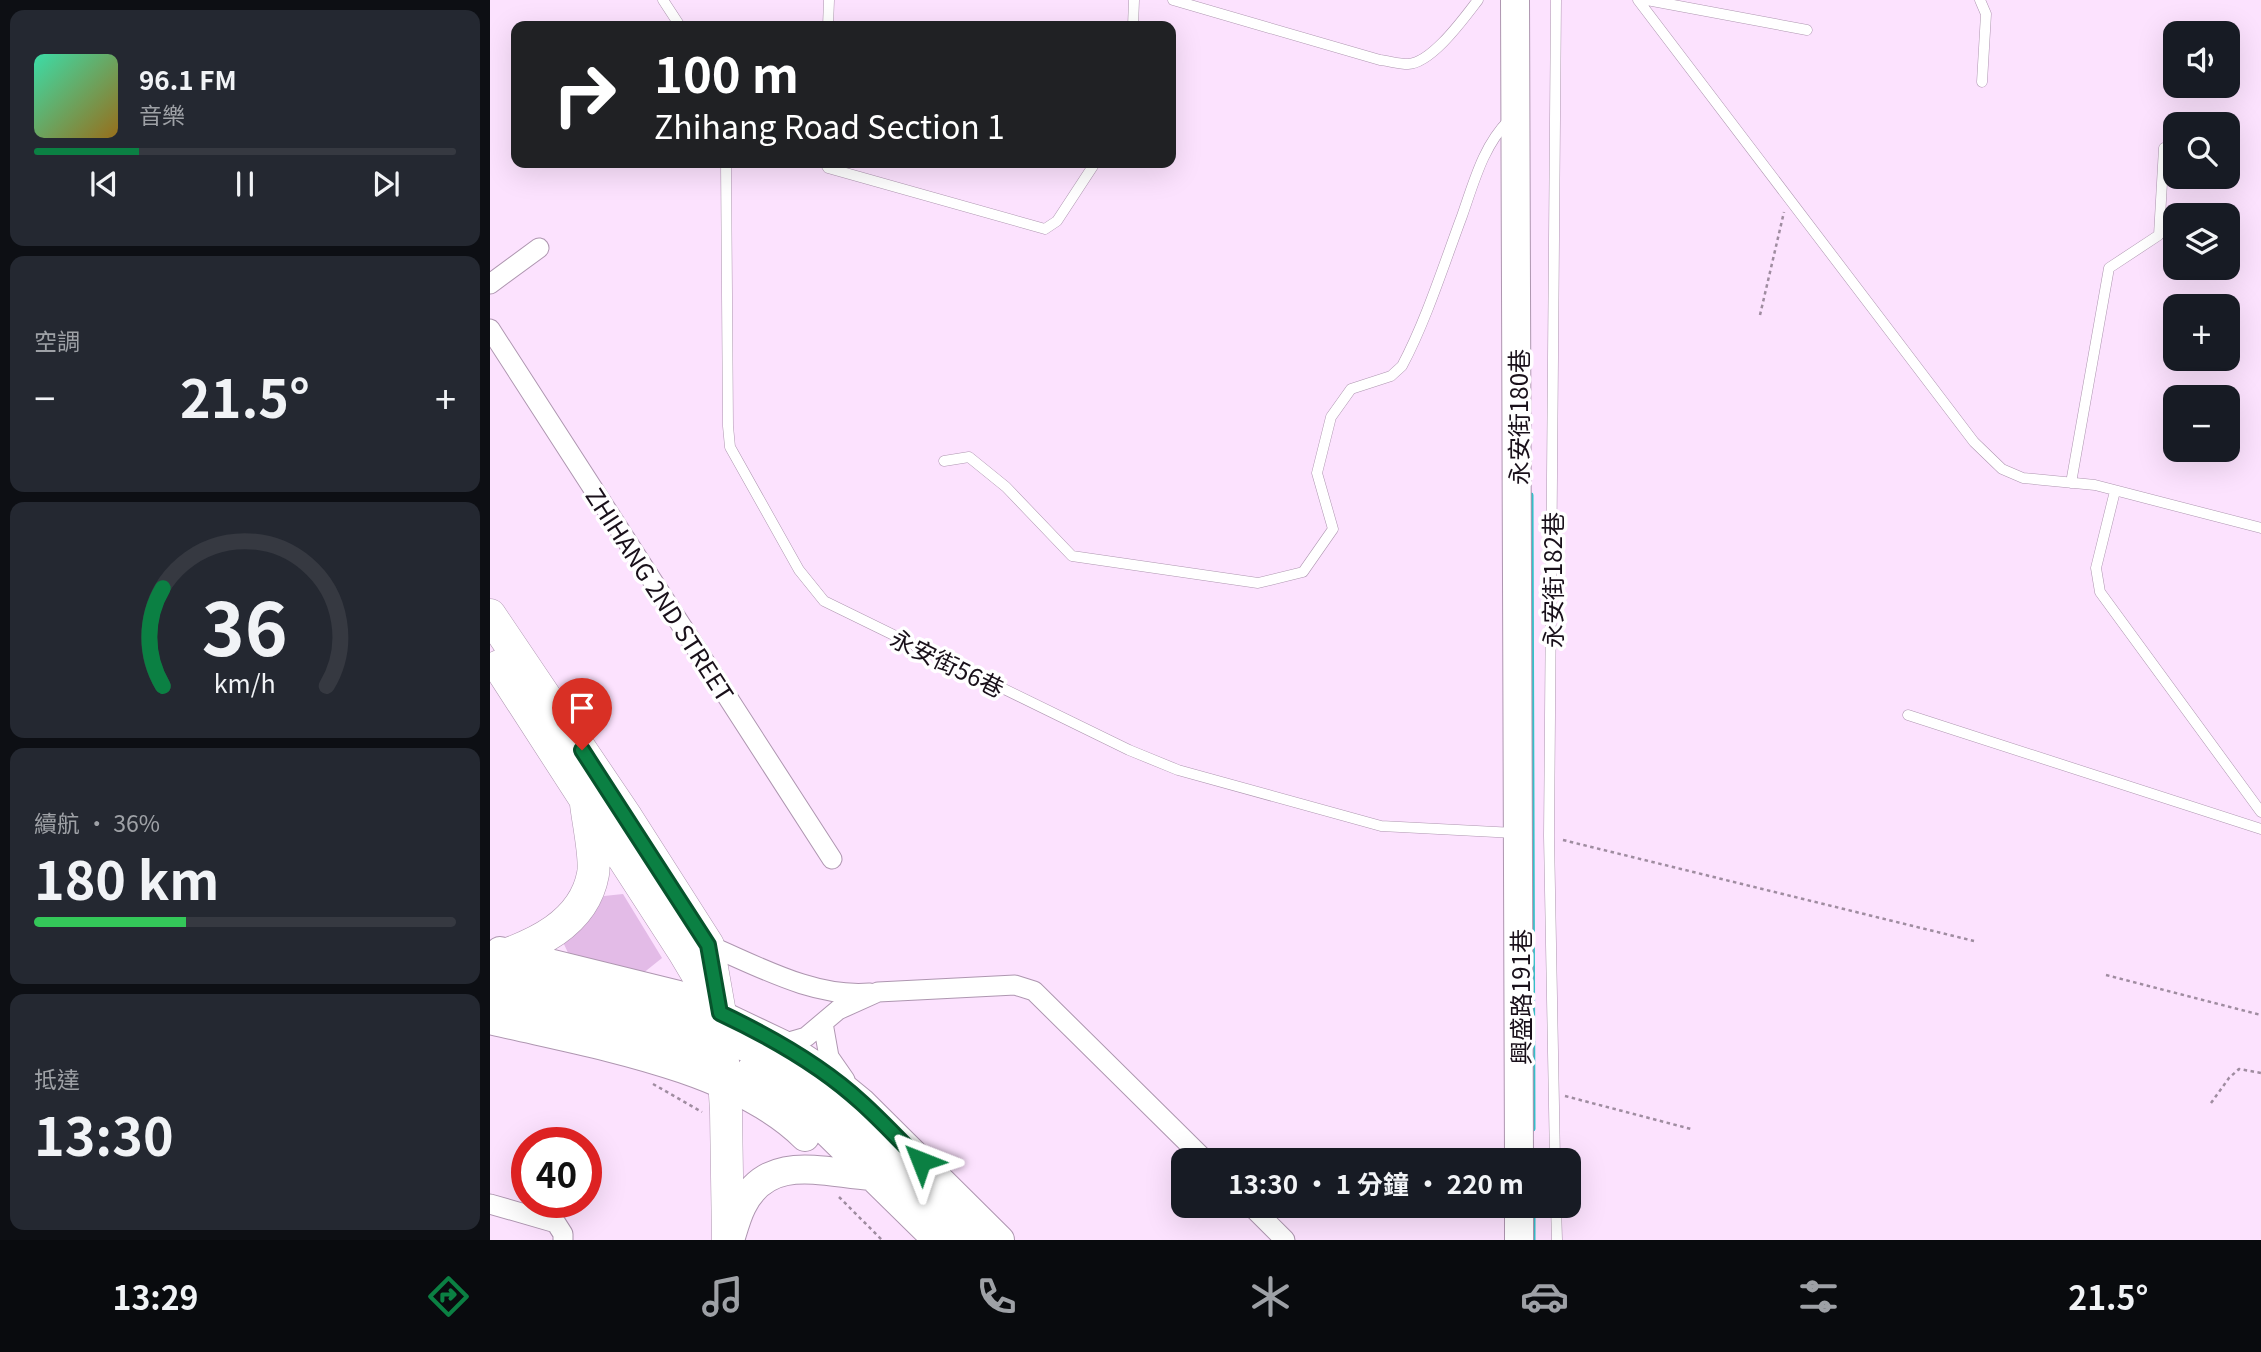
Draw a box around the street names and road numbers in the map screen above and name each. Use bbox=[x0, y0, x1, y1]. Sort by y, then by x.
street label: 永安街180巷 bbox=[1500, 349, 1535, 485]
street label: ZHIHANG 2ND STREET bbox=[579, 480, 743, 708]
street label: 永安街182巷 bbox=[1534, 512, 1569, 648]
street label: 永安街56巷 bbox=[885, 619, 1011, 705]
street label: 興盛路191巷 bbox=[1502, 929, 1537, 1065]

